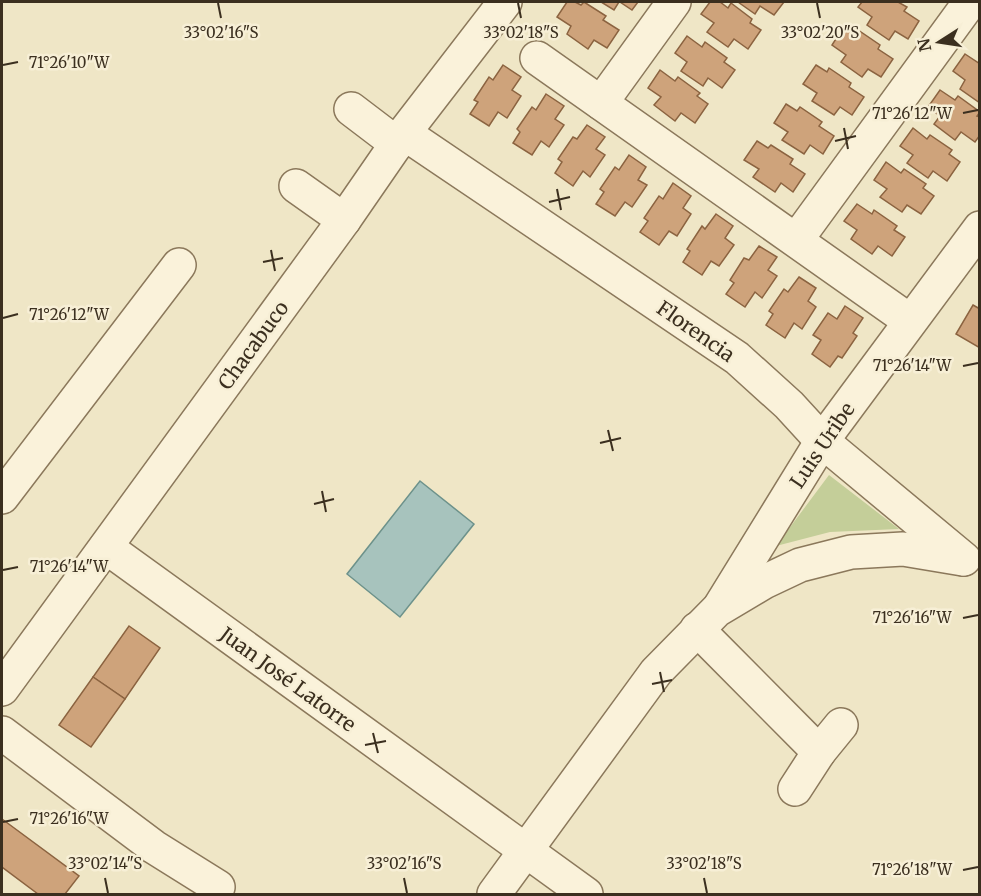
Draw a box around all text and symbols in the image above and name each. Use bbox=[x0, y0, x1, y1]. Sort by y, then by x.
north arrow bbox=[909, 12, 969, 72]
text: 33°02'16"S bbox=[184, 23, 258, 42]
text: 33°02'18"S bbox=[483, 23, 559, 42]
text: 33°02'20"S bbox=[781, 23, 859, 42]
text: N bbox=[913, 37, 935, 53]
text: 71°26'10"W bbox=[29, 53, 110, 72]
text: 71°26'12"W bbox=[872, 104, 953, 123]
street label: Chacabuco bbox=[212, 295, 294, 394]
street label: Florencia bbox=[652, 295, 740, 367]
text: 71°26'12"W bbox=[29, 305, 110, 324]
text: 71°26'14"W bbox=[873, 356, 952, 375]
street label: Luis Uribe bbox=[784, 397, 860, 493]
text: 71°26'14"W bbox=[30, 557, 109, 576]
text: 71°26'16"W bbox=[872, 608, 953, 627]
street label: Juan José Latorre bbox=[214, 621, 361, 737]
text: 71°26'16"W bbox=[29, 809, 110, 828]
text: 33°02'14"S bbox=[68, 854, 142, 873]
text: 33°02'16"S bbox=[367, 854, 441, 873]
text: 33°02'18"S bbox=[666, 854, 742, 873]
text: 71°26'18"W bbox=[872, 860, 953, 879]

